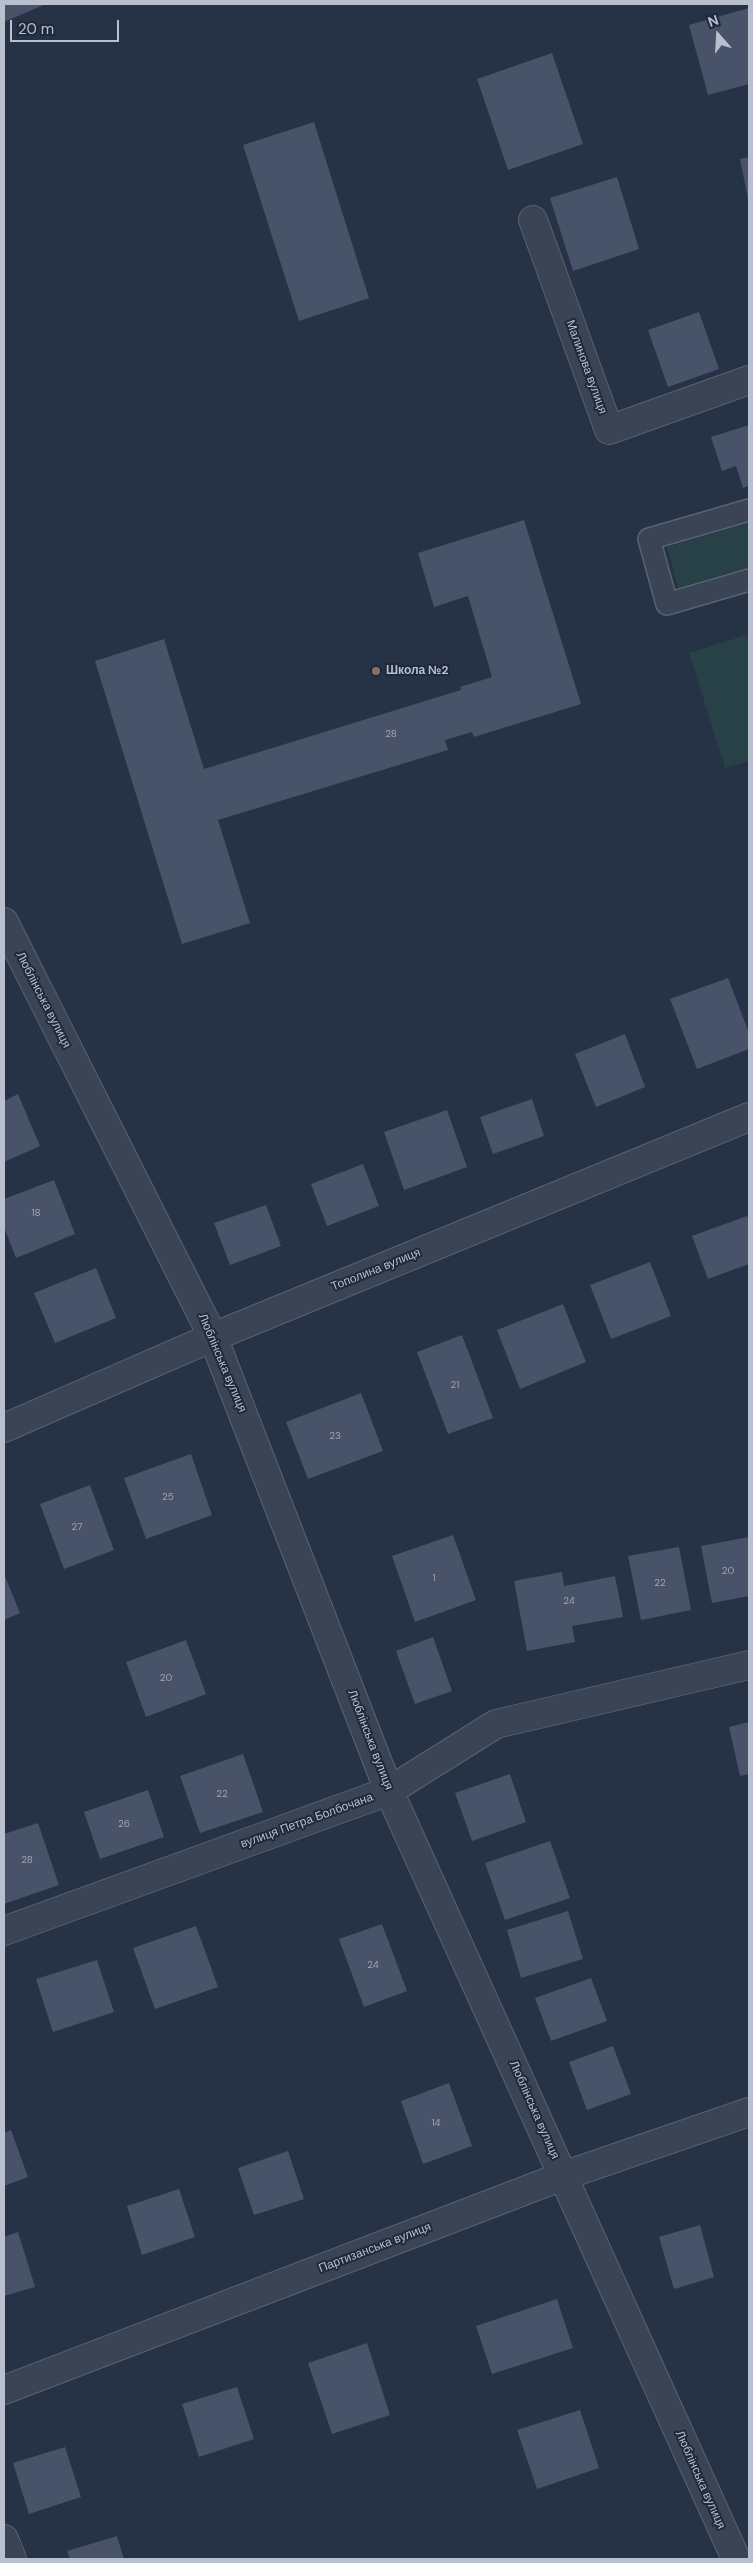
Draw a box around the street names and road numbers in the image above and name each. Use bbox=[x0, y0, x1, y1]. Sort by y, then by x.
street label: Малинова вулиця bbox=[562, 318, 610, 416]
street label: Люблінська вулиця bbox=[13, 949, 73, 1051]
street label: Тополина вулиця bbox=[329, 1246, 423, 1294]
street label: Люблінська вулиця bbox=[195, 1311, 249, 1415]
street label: Люблінська вулиця bbox=[344, 1688, 396, 1792]
street label: вулиця Петра Болбочана bbox=[239, 1790, 375, 1852]
street label: Люблінська вулиця bbox=[506, 2059, 562, 2161]
street label: Партизанська вулиця bbox=[317, 2220, 433, 2276]
street label: Люблінська вулиця bbox=[672, 2429, 728, 2531]

